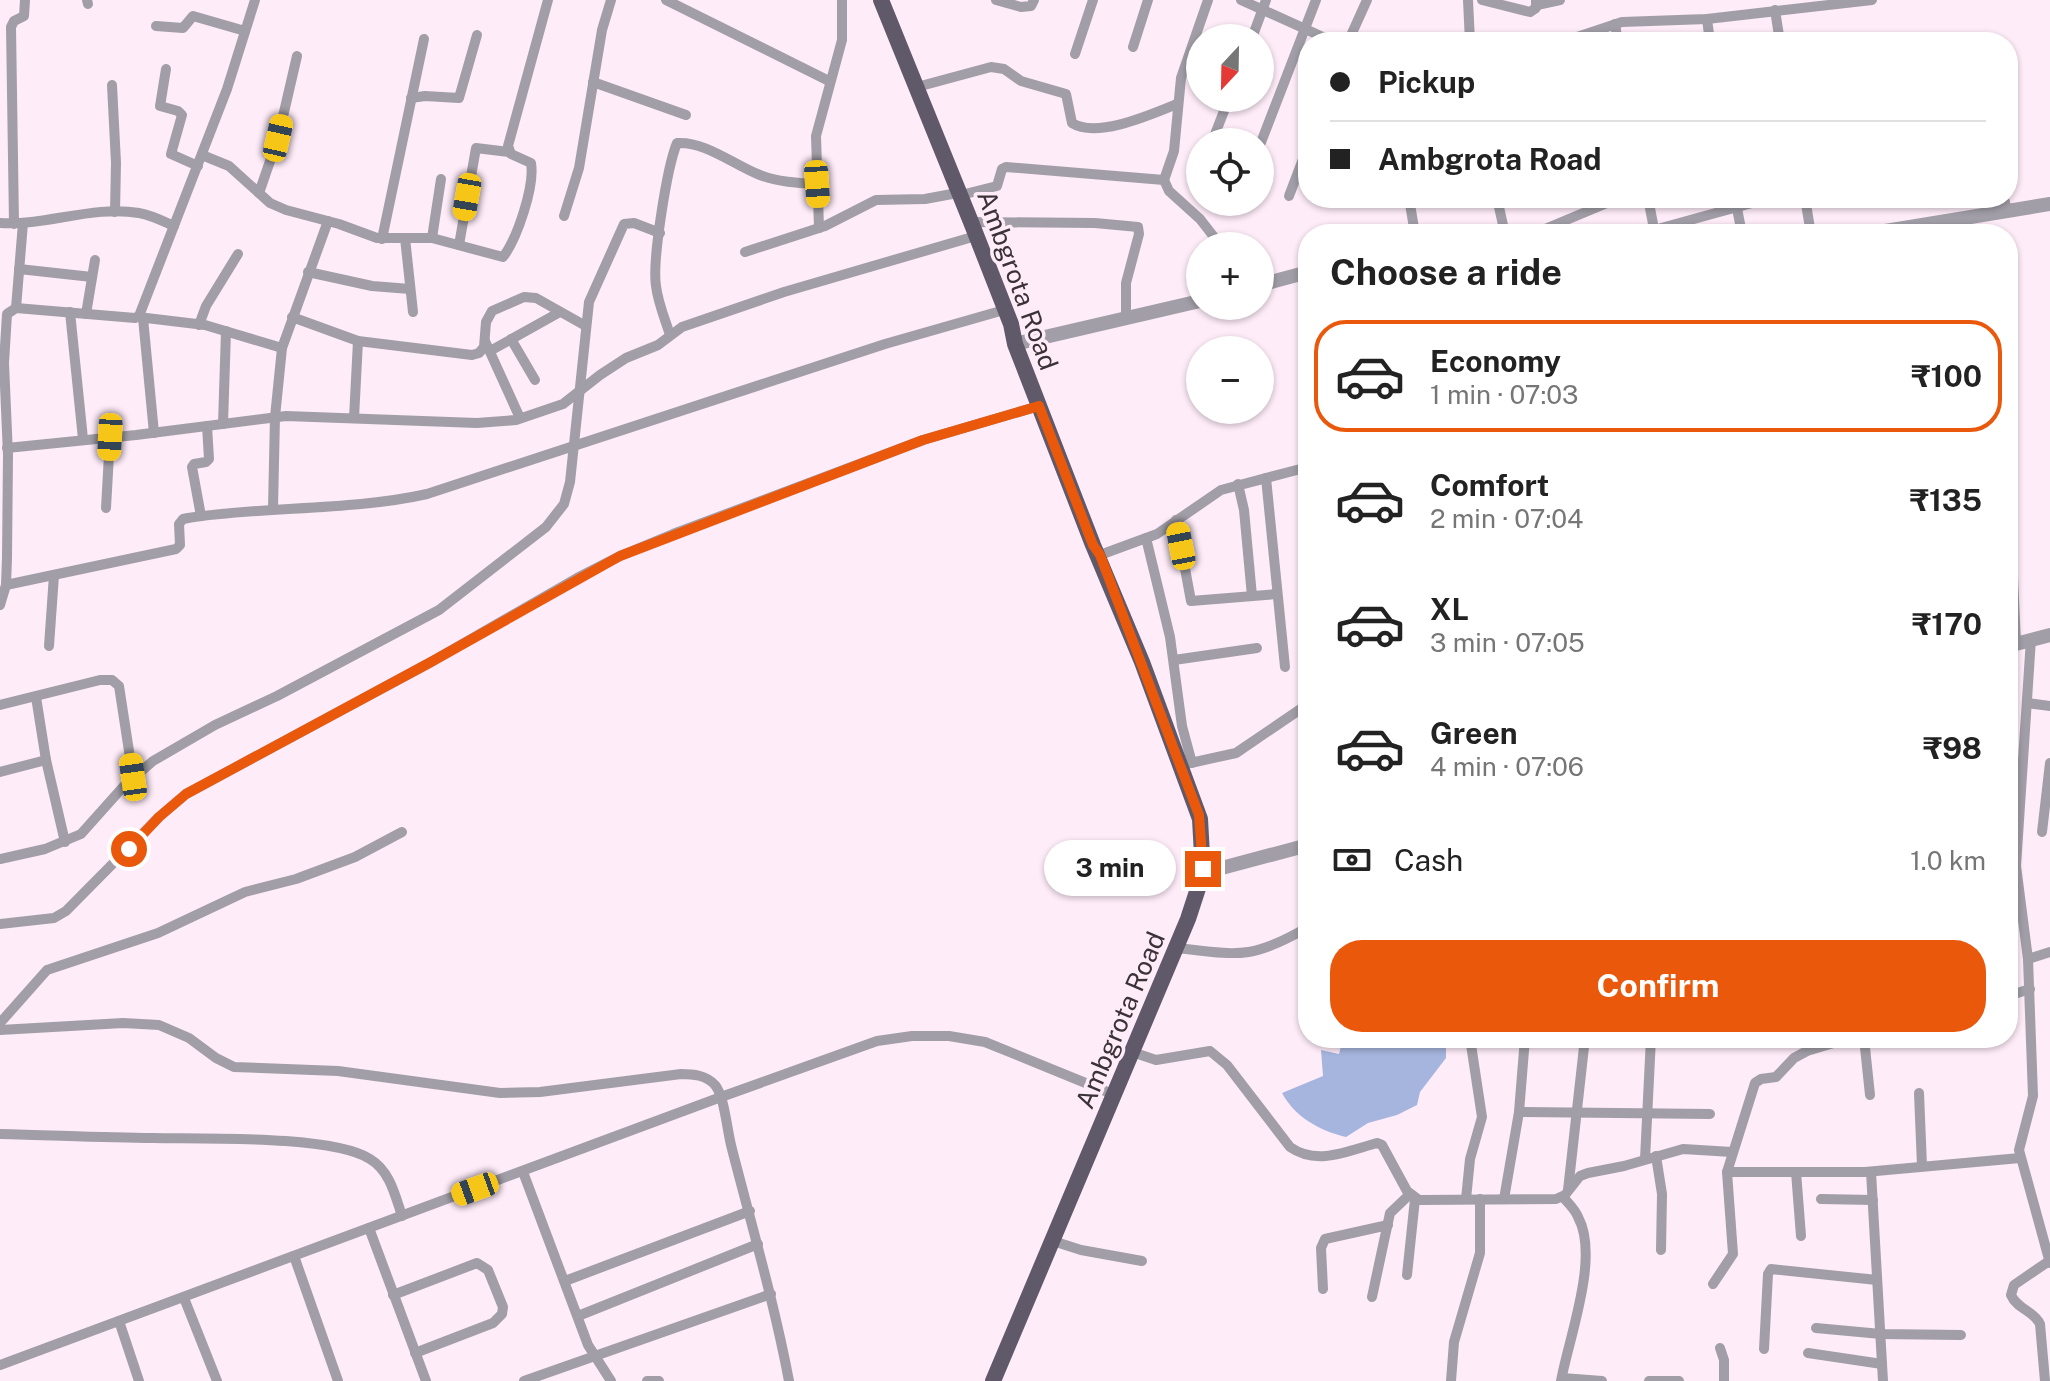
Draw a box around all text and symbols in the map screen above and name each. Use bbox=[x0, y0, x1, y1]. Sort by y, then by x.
north arrow bbox=[1186, 24, 1274, 112]
map controls bbox=[1186, 24, 1274, 424]
text: Pickup bbox=[1378, 64, 1475, 100]
car bbox=[261, 112, 295, 164]
button: locate bbox=[1186, 128, 1274, 216]
text: Ambgrota Road bbox=[1378, 141, 1602, 177]
car bbox=[803, 159, 831, 209]
car bbox=[451, 171, 483, 223]
street label: Ambgrota Road bbox=[971, 186, 1065, 374]
button: + bbox=[1186, 232, 1274, 320]
text: Choose a ride bbox=[1330, 251, 1562, 293]
button: − bbox=[1186, 336, 1274, 424]
icon: car bbox=[1334, 340, 1406, 412]
text: Economy bbox=[1430, 343, 1561, 379]
text: ₹100 bbox=[1911, 358, 1982, 394]
text: 1 min · 07:03 bbox=[1430, 379, 1578, 410]
car bbox=[97, 412, 123, 462]
icon: car bbox=[1334, 464, 1406, 536]
text: Comfort bbox=[1430, 467, 1549, 503]
text: ₹135 bbox=[1910, 482, 1982, 518]
text: 2 min · 07:04 bbox=[1430, 503, 1583, 534]
car bbox=[1165, 520, 1197, 572]
icon: car bbox=[1334, 588, 1406, 660]
text: XL bbox=[1430, 591, 1469, 627]
text: ₹170 bbox=[1912, 606, 1982, 642]
text: 3 min · 07:05 bbox=[1430, 627, 1585, 658]
icon: car bbox=[1334, 712, 1406, 784]
text: Green bbox=[1430, 715, 1517, 751]
text: ₹98 bbox=[1923, 730, 1982, 766]
text: 4 min · 07:06 bbox=[1430, 751, 1584, 782]
car bbox=[118, 752, 148, 802]
route start bbox=[111, 831, 147, 867]
icon: cash bbox=[1330, 838, 1374, 882]
callout: 3 min bbox=[1043, 841, 1175, 897]
text: Cash bbox=[1394, 842, 1463, 878]
text: 1.0 km bbox=[1910, 845, 1986, 876]
route end bbox=[1185, 851, 1221, 887]
text: 3 min bbox=[1076, 852, 1144, 883]
street label: Ambgrota Road bbox=[1069, 927, 1171, 1113]
button: Confirm bbox=[1330, 940, 1986, 1032]
car bbox=[448, 1170, 502, 1208]

